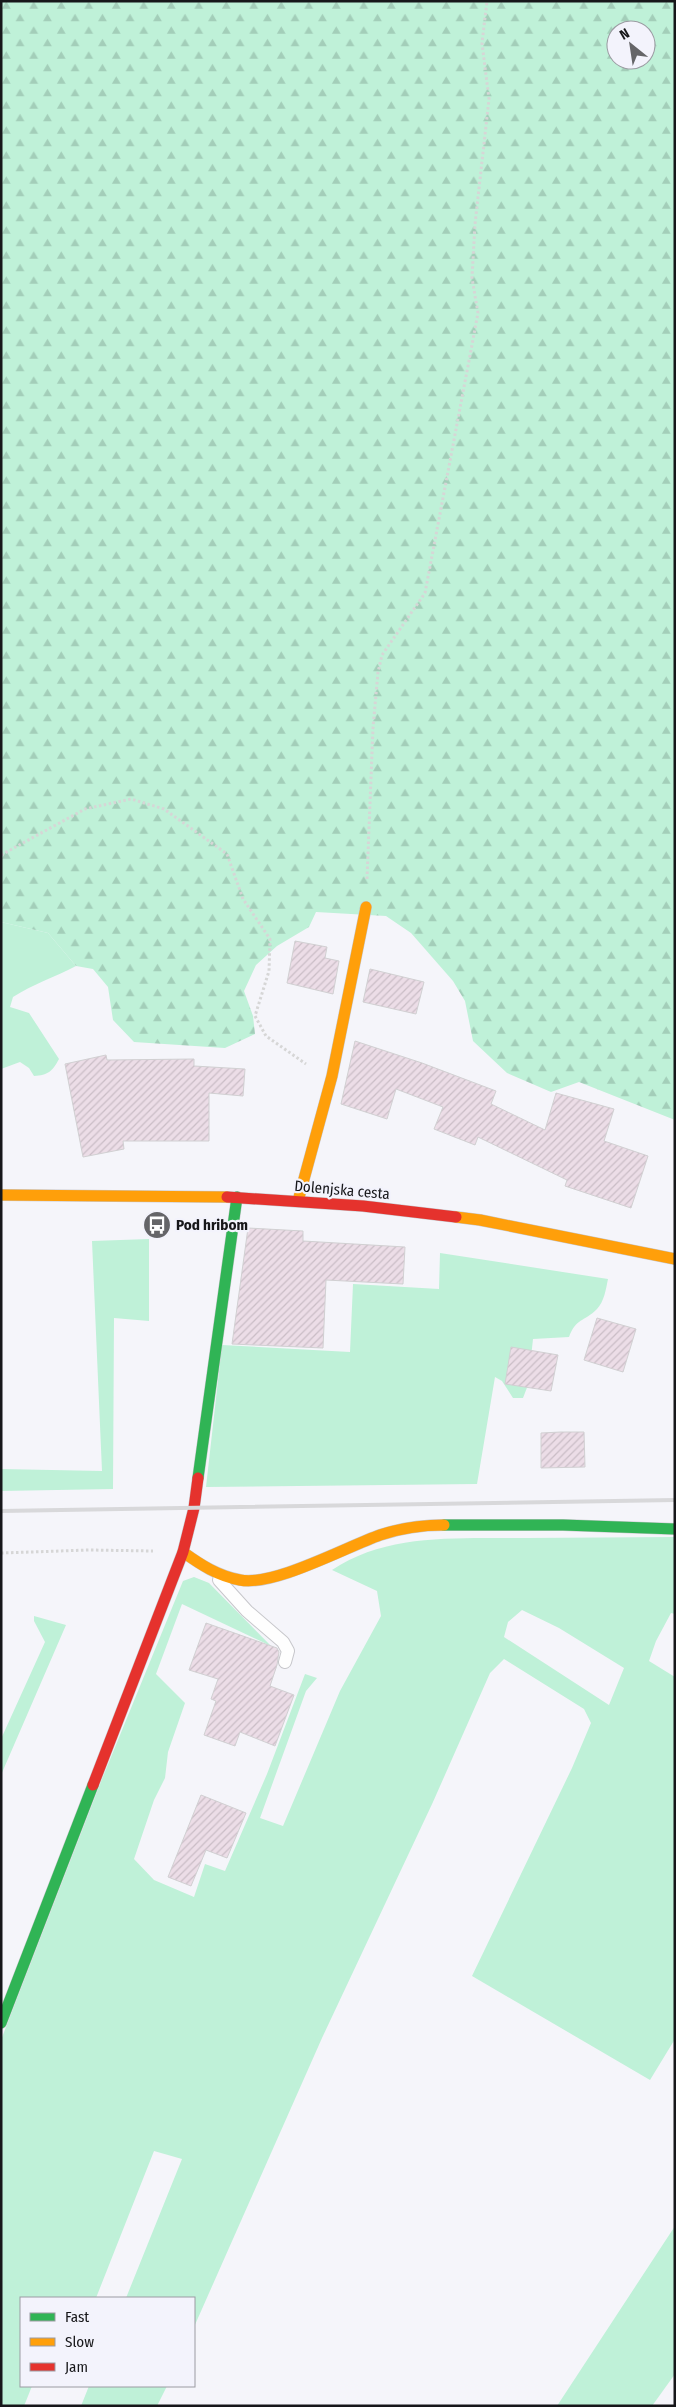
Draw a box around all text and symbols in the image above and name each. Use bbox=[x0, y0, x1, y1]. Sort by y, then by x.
north arrow bbox=[606, 20, 656, 70]
text: N bbox=[617, 25, 633, 44]
street label: Dolenjska cesta bbox=[294, 1177, 390, 1203]
bus stop icon: Pod hribom bbox=[142, 1210, 172, 1240]
place label: Pod hribom bbox=[176, 1216, 248, 1234]
legend bbox=[20, 2297, 195, 2387]
text: Fast bbox=[65, 2308, 89, 2326]
text: Slow bbox=[65, 2333, 94, 2351]
text: Jam bbox=[65, 2358, 88, 2376]

